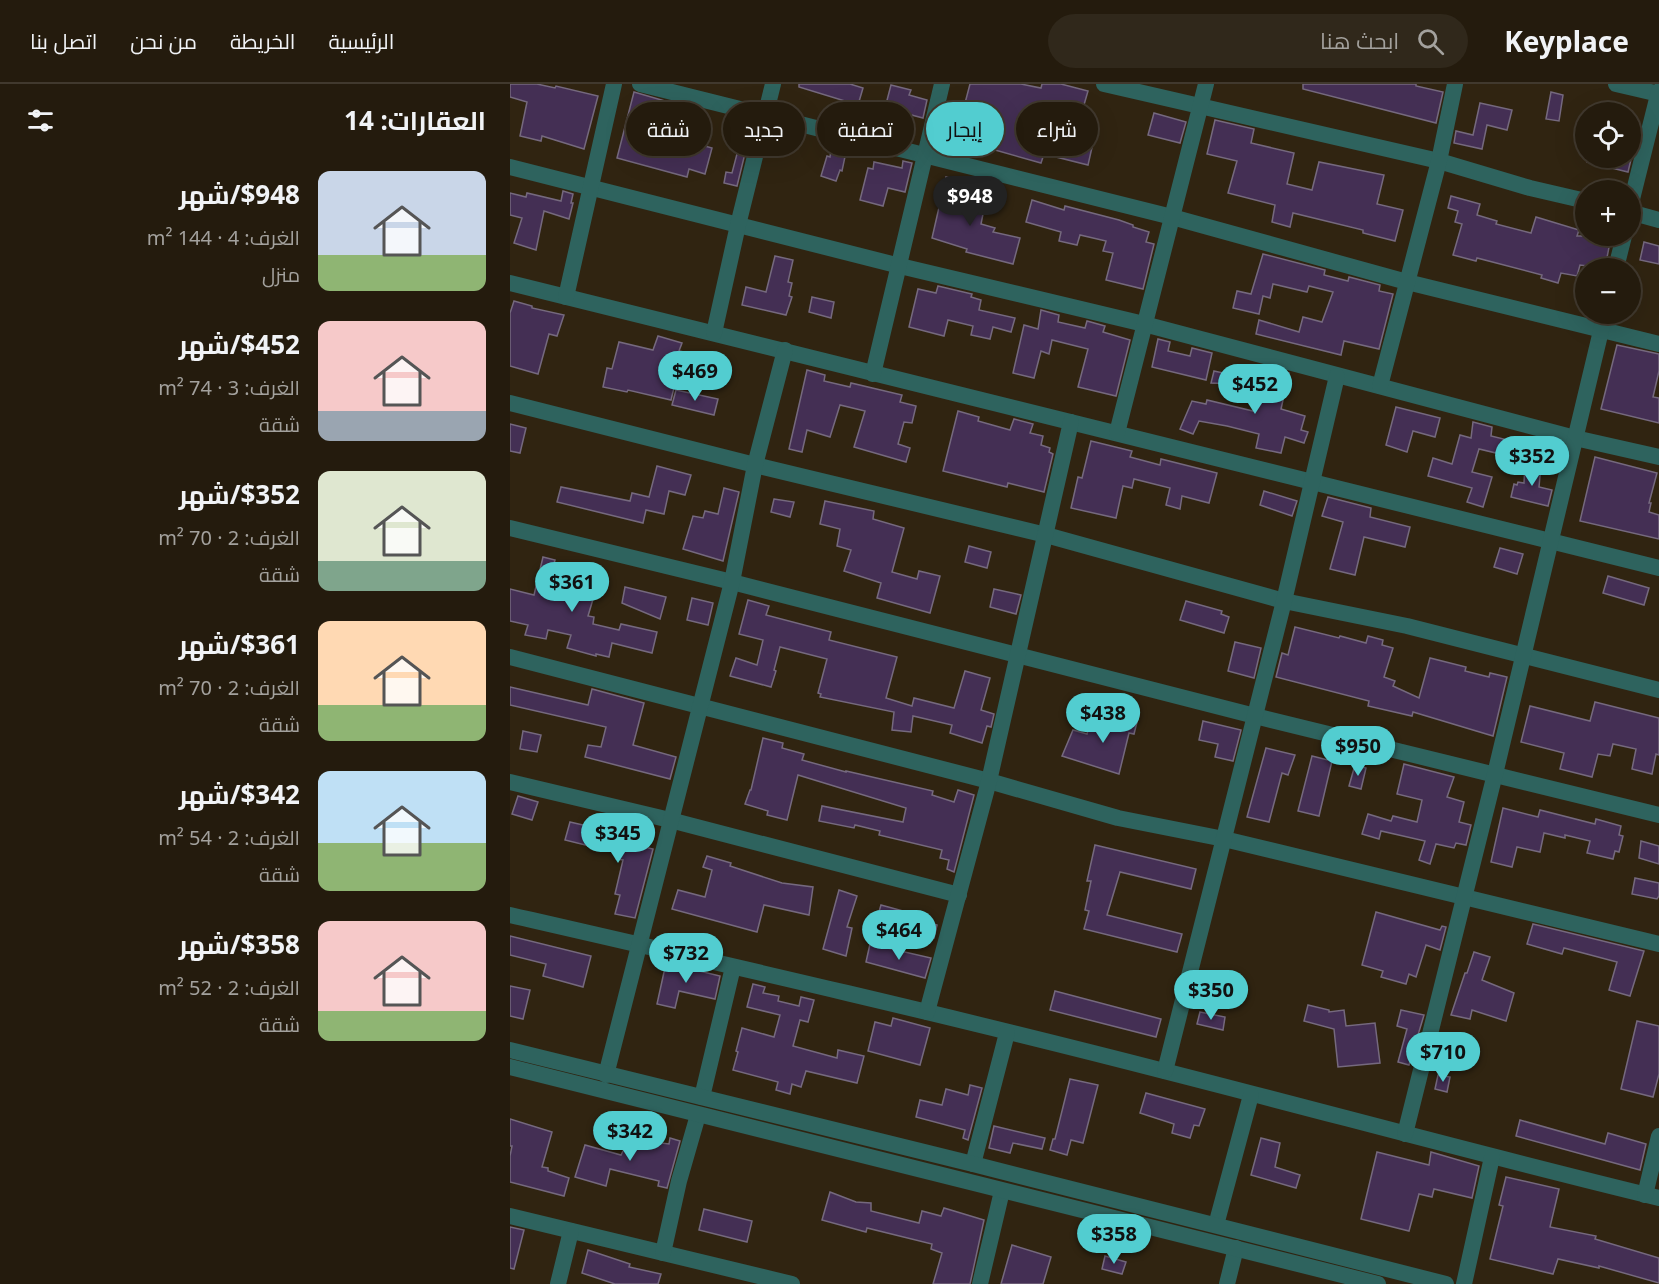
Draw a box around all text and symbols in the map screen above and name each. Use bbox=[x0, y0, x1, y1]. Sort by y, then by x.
search box bbox=[1048, 14, 1468, 68]
text: Keyplace bbox=[1504, 22, 1629, 60]
text: ابحث هنا bbox=[1320, 25, 1399, 55]
icon: search bbox=[1414, 25, 1447, 58]
text: اتصل بنا bbox=[30, 27, 97, 55]
text: من نحن bbox=[130, 27, 197, 55]
text: الخريطة bbox=[230, 27, 295, 55]
text: الرئيسية bbox=[328, 27, 394, 55]
text: العقارات: 14 bbox=[344, 102, 486, 138]
chip: شقة bbox=[626, 102, 711, 156]
chip: جديد bbox=[723, 102, 805, 156]
chip: تصفية bbox=[817, 102, 914, 156]
chip: إيجار bbox=[926, 102, 1004, 156]
chip: شراء bbox=[1016, 102, 1098, 156]
map controls bbox=[1575, 102, 1641, 324]
button: locate bbox=[1575, 102, 1641, 168]
icon: filters bbox=[24, 104, 57, 137]
text: $948/شهر bbox=[179, 176, 300, 212]
pin: $948 bbox=[934, 176, 1006, 227]
button: + bbox=[1575, 180, 1641, 246]
text: $948 bbox=[947, 182, 993, 209]
icon: home bbox=[366, 195, 438, 267]
text: الغرف: 4 · 144 m² bbox=[147, 224, 300, 251]
button: − bbox=[1575, 258, 1641, 324]
text: منزل bbox=[262, 261, 300, 288]
text: $452/شهر bbox=[179, 326, 300, 362]
icon: home bbox=[366, 345, 438, 417]
pin: $469 bbox=[659, 351, 731, 402]
text: $469 bbox=[672, 357, 718, 384]
pin: $452 bbox=[1219, 364, 1291, 415]
text: $452 bbox=[1232, 370, 1278, 397]
text: الغرف: 3 · 74 m² bbox=[158, 374, 300, 401]
text: شقة bbox=[259, 411, 300, 438]
pin: $352 bbox=[1496, 436, 1568, 487]
text: $352 bbox=[1509, 442, 1555, 469]
text: $352/شهر bbox=[179, 476, 300, 512]
icon: home bbox=[366, 495, 438, 567]
text: الغرف: 2 · 70 m² bbox=[158, 524, 300, 551]
text: شقة bbox=[259, 561, 300, 588]
pin: $361 bbox=[536, 562, 608, 613]
text: $361 bbox=[549, 568, 595, 595]
text: $361/شهر bbox=[179, 626, 300, 662]
icon: home bbox=[366, 645, 438, 717]
text: الغرف: 2 · 70 m² bbox=[158, 674, 300, 701]
pin: $438 bbox=[1067, 693, 1139, 744]
text: $438 bbox=[1080, 699, 1126, 726]
text: شقة bbox=[259, 711, 300, 738]
pin: $950 bbox=[1322, 726, 1394, 777]
text: $950 bbox=[1335, 732, 1381, 759]
text: $342/شهر bbox=[179, 776, 300, 812]
icon: home bbox=[366, 795, 438, 867]
pin: $345 bbox=[582, 813, 654, 864]
text: $345 bbox=[595, 819, 641, 846]
text: الغرف: 2 · 54 m² bbox=[158, 824, 300, 851]
text: شقة bbox=[259, 861, 300, 888]
pin: $464 bbox=[863, 910, 935, 961]
text: $464 bbox=[876, 916, 922, 943]
text: $358/شهر bbox=[179, 926, 300, 962]
pin: $732 bbox=[650, 933, 722, 984]
text: $732 bbox=[663, 939, 709, 966]
icon: home bbox=[366, 945, 438, 1017]
pin: $350 bbox=[1175, 970, 1247, 1021]
text: الغرف: 2 · 52 m² bbox=[158, 974, 300, 1001]
text: $350 bbox=[1188, 976, 1234, 1003]
text: شقة bbox=[259, 1011, 300, 1038]
pin: $710 bbox=[1407, 1032, 1479, 1083]
text: $710 bbox=[1420, 1038, 1466, 1065]
pin: $342 bbox=[594, 1111, 666, 1162]
text: $342 bbox=[607, 1117, 653, 1144]
pin: $358 bbox=[1078, 1214, 1150, 1265]
text: $358 bbox=[1091, 1220, 1137, 1247]

